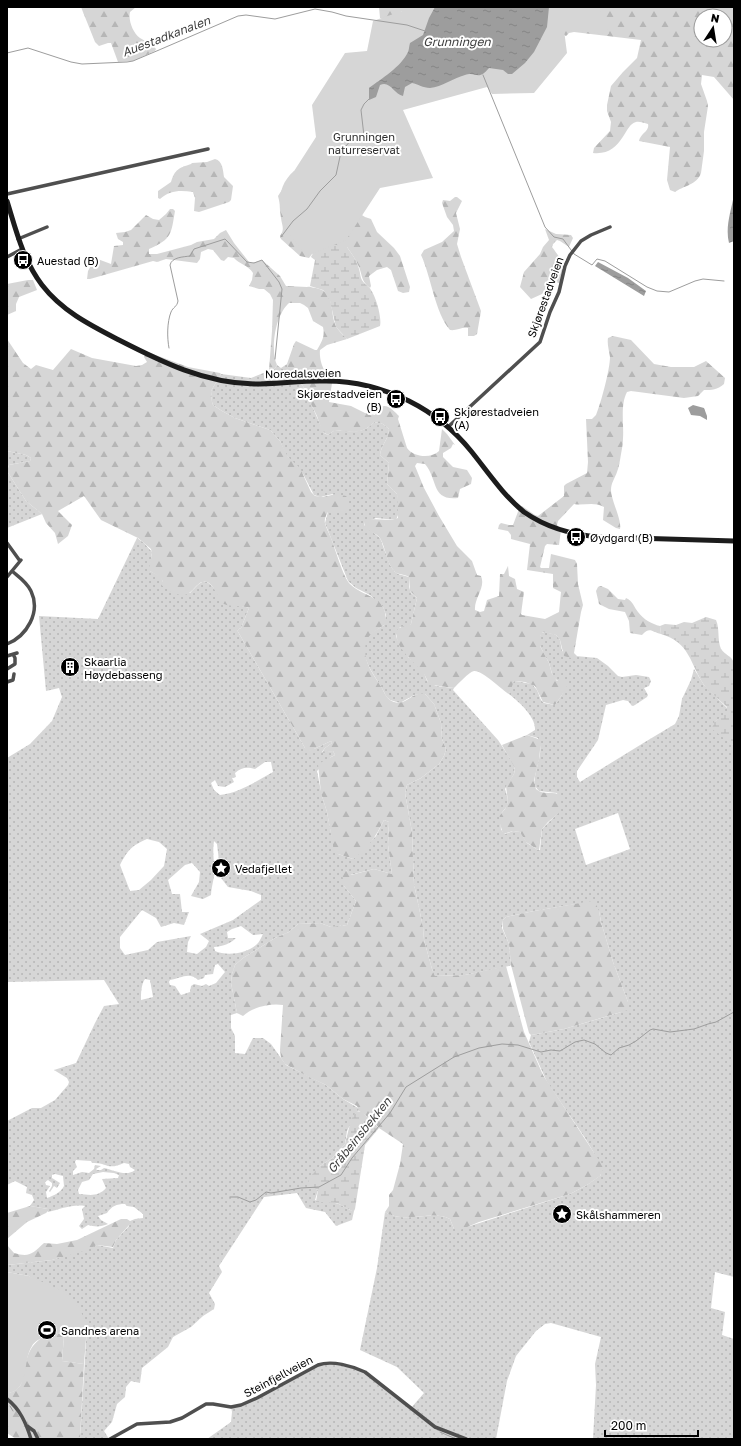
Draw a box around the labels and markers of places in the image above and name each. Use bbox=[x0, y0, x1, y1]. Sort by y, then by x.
bus stop icon: Auestad (B) bbox=[12, 249, 34, 271]
place label: Auestad (B) bbox=[37, 254, 99, 267]
place label: Skjørestadveien (B) bbox=[297, 387, 382, 413]
bus stop icon: Skjørestadveien (B) bbox=[385, 388, 407, 410]
place label: Skjørestadveien (A) bbox=[454, 405, 539, 431]
bus stop icon: Skjørestadveien (A) bbox=[429, 406, 451, 428]
bus stop icon: Øydgard (B) bbox=[565, 526, 587, 548]
place label: Øydgard (B) bbox=[590, 531, 653, 544]
place label: Skaarlia Høydebasseng bbox=[84, 655, 163, 681]
building icon: Skaarlia Høydebasseng bbox=[59, 656, 81, 678]
place icon: Vedafjellet bbox=[210, 857, 232, 879]
place label: Vedafjellet bbox=[235, 862, 292, 875]
place icon: Skålshammeren bbox=[551, 1203, 573, 1225]
place label: Skålshammeren bbox=[576, 1208, 661, 1221]
sports icon: Sandnes arena bbox=[36, 1319, 58, 1341]
place label: Sandnes arena bbox=[61, 1324, 139, 1337]

